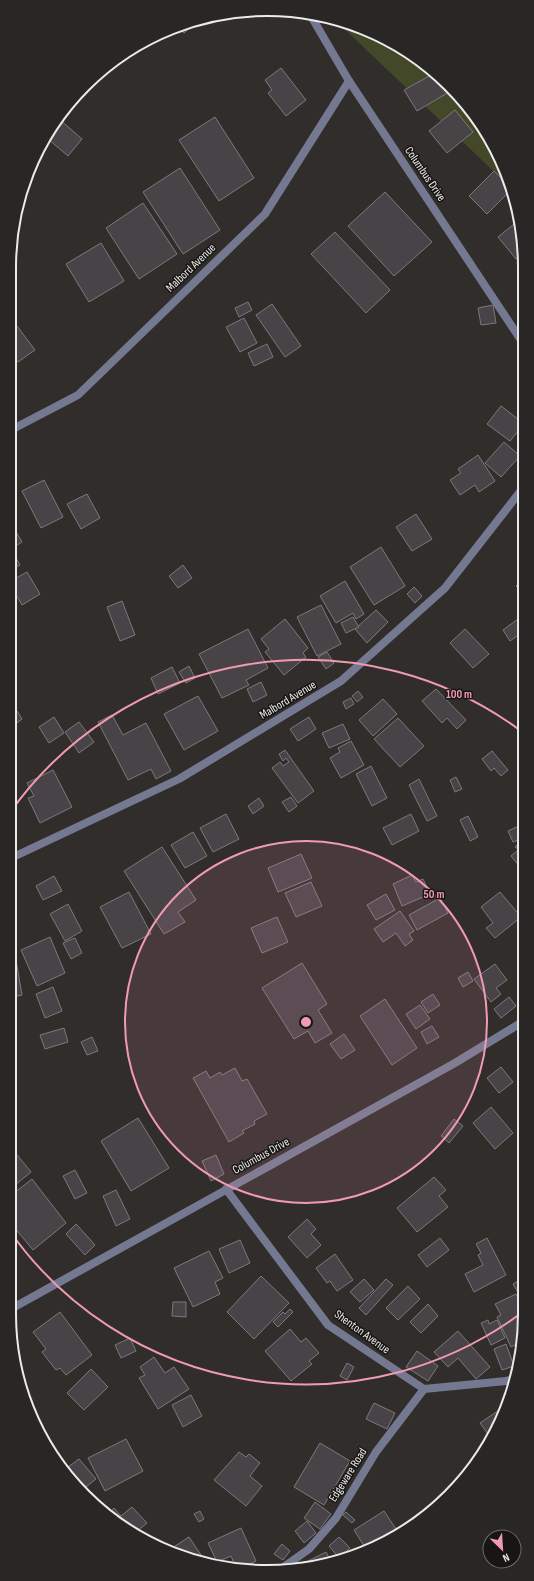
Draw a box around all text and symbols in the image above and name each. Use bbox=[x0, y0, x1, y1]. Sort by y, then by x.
street label: Columbus Drive bbox=[401, 144, 449, 204]
street label: Malbord Avenue bbox=[163, 240, 219, 295]
street label: Malbord Avenue bbox=[257, 677, 319, 723]
text: 100 m bbox=[446, 687, 472, 702]
text: 50 m bbox=[424, 887, 444, 902]
centre of rings bbox=[299, 1015, 313, 1029]
street label: Columbus Drive bbox=[230, 1134, 292, 1178]
street label: Shenton Avenue bbox=[331, 1307, 393, 1357]
street label: Edgeware Road bbox=[326, 1445, 370, 1505]
north arrow bbox=[482, 1529, 522, 1569]
text: N bbox=[500, 1550, 511, 1565]

